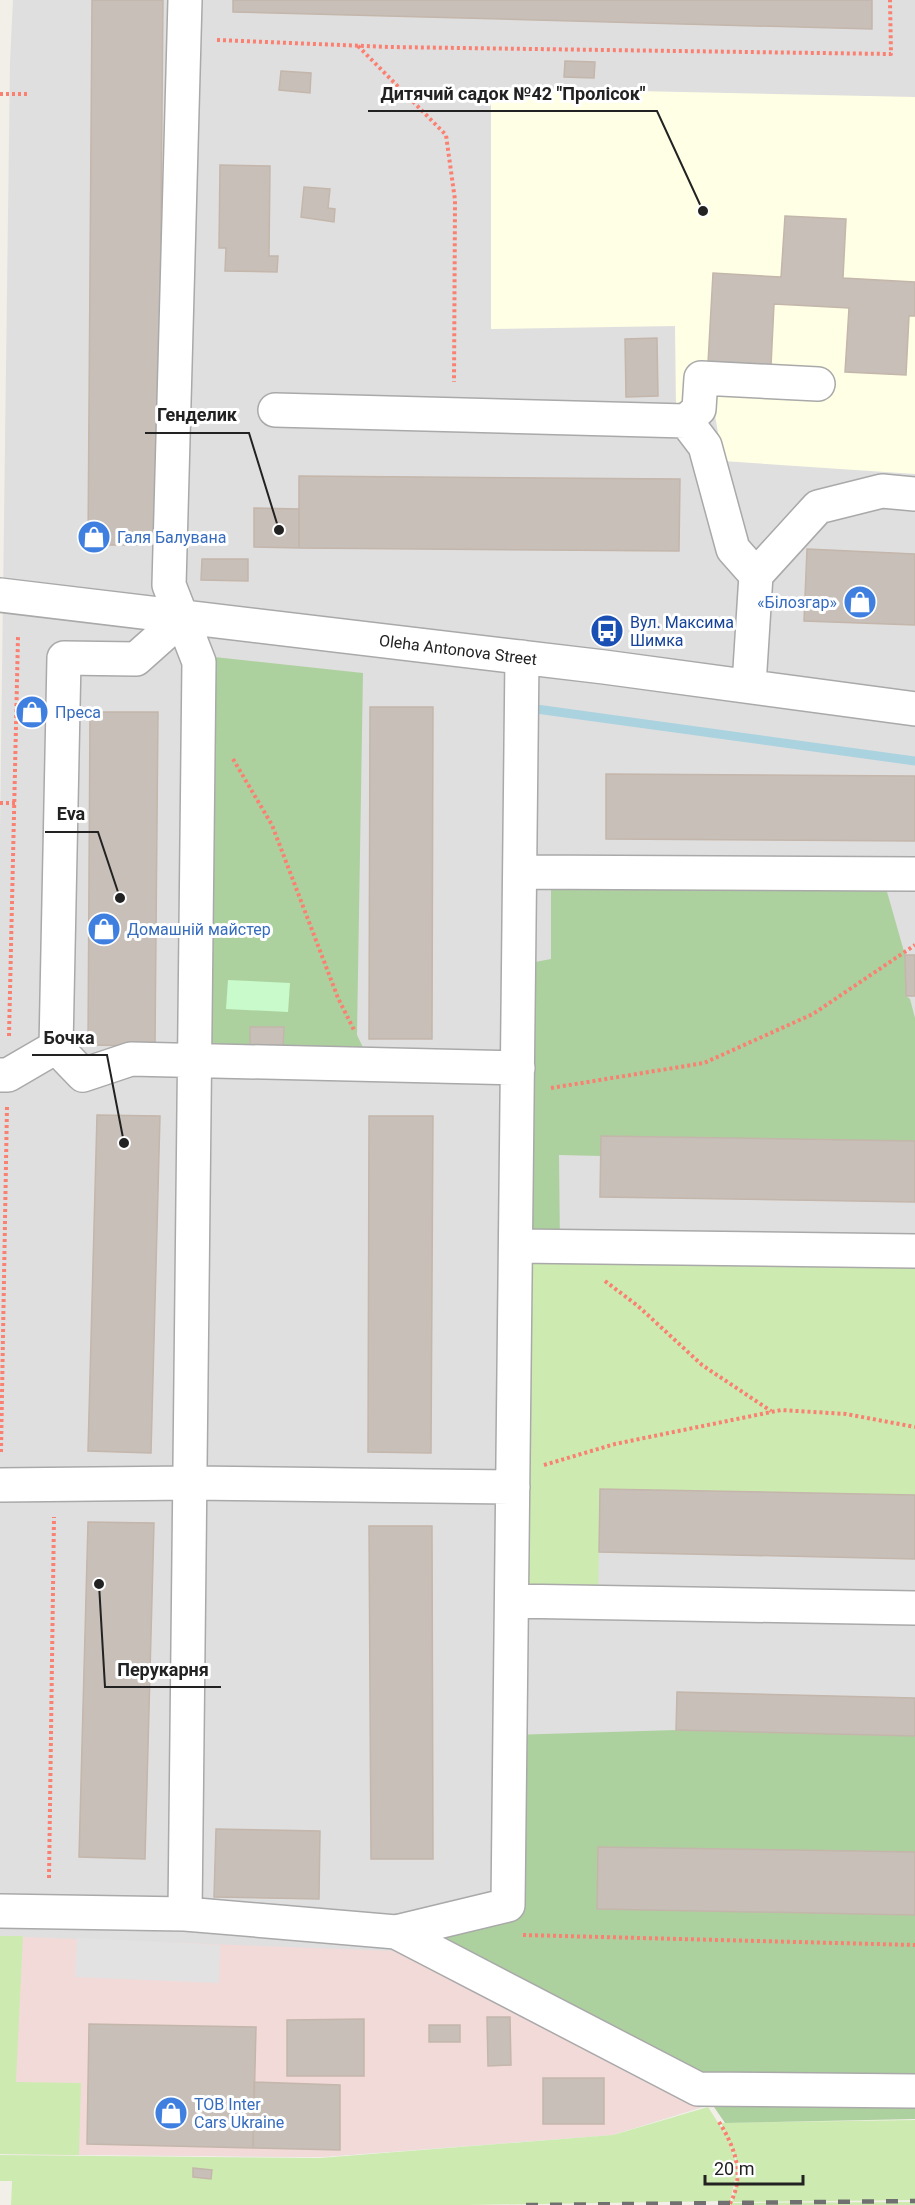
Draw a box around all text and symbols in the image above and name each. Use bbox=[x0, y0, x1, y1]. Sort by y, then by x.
callout: Дитячий садок №42 "Пролісок" bbox=[368, 75, 657, 111]
text: Дитячий садок №42 "Пролісок" bbox=[380, 83, 646, 104]
callout: Генделик bbox=[145, 397, 249, 433]
text: Генделик bbox=[157, 404, 238, 425]
shop icon: Галя Балувана bbox=[76, 519, 112, 555]
place label: Галя Балувана bbox=[117, 528, 226, 547]
shop icon: «Білозгар» bbox=[842, 584, 878, 620]
place label: «Білозгар» bbox=[757, 593, 837, 612]
bus stop icon: Вул. Максима Шимка bbox=[589, 613, 625, 649]
place label: Вул. Максима Шимка bbox=[630, 613, 734, 650]
street label: Oleha Antonova Street bbox=[378, 631, 538, 669]
shop icon: Преса bbox=[14, 694, 50, 730]
place label: Преса bbox=[55, 703, 101, 722]
callout: Eva bbox=[45, 796, 98, 832]
text: Eva bbox=[57, 803, 86, 824]
shop icon: Домашній майстер bbox=[86, 911, 122, 947]
place label: Домашній майстер bbox=[127, 920, 271, 939]
callout: Бочка bbox=[32, 1019, 107, 1055]
text: Бочка bbox=[43, 1027, 95, 1048]
callout: Перукарня bbox=[105, 1651, 221, 1687]
text: Перукарня bbox=[117, 1659, 209, 1680]
shop icon: ТОВ Inter Cars Ukraine bbox=[153, 2095, 189, 2131]
place label: ТОВ Inter Cars Ukraine bbox=[194, 2095, 284, 2132]
scale bar bbox=[705, 2148, 802, 2186]
text: 20 m bbox=[714, 2158, 754, 2179]

